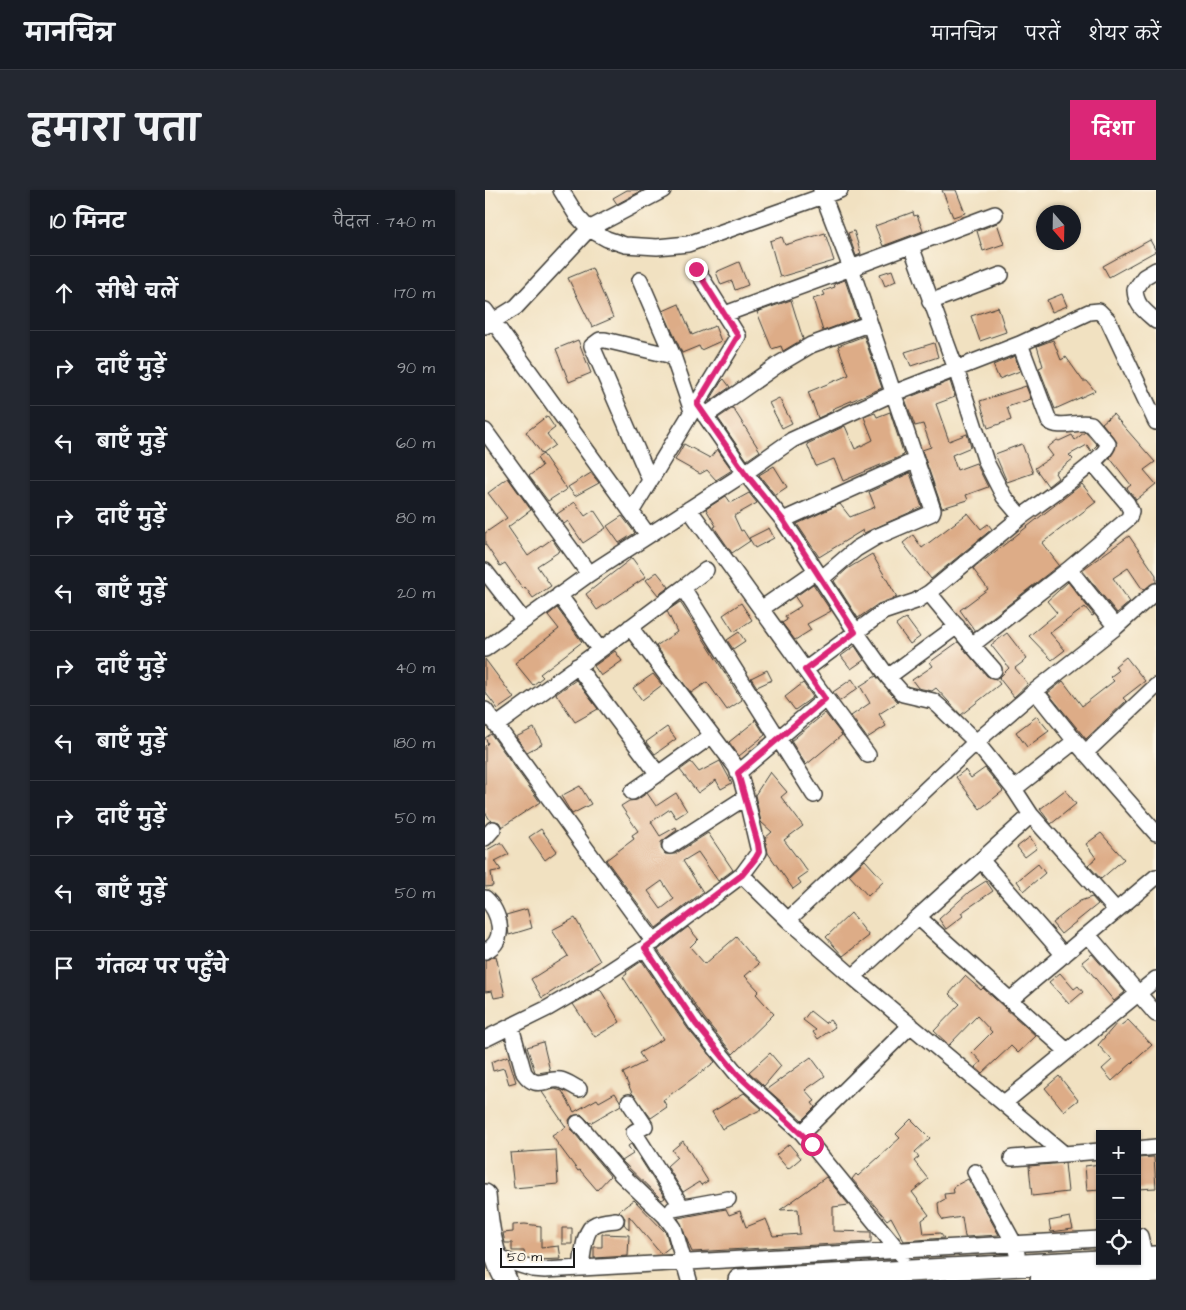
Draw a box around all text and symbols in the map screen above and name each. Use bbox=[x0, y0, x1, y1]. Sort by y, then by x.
text: मानचित्र bbox=[25, 17, 114, 51]
text: मानचित्र bbox=[931, 22, 997, 47]
text: परतें bbox=[1025, 22, 1060, 47]
text: शेयर करें bbox=[1088, 22, 1161, 47]
button: दिशा bbox=[1070, 100, 1156, 160]
text: हमारा पता bbox=[30, 105, 200, 154]
north arrow bbox=[1036, 205, 1081, 250]
text: 10 मिनट bbox=[50, 207, 125, 236]
text: पैदल · 740 m bbox=[333, 211, 435, 233]
route end bbox=[685, 258, 708, 281]
icon: ahead bbox=[50, 279, 78, 307]
text: सीधे चलें bbox=[97, 279, 178, 306]
text: 170 m bbox=[394, 282, 435, 304]
icon: right bbox=[50, 354, 78, 382]
text: दाएँ मुड़ें bbox=[97, 354, 166, 381]
text: 90 m bbox=[397, 357, 435, 379]
icon: left bbox=[50, 429, 78, 457]
text: बाएँ मुड़ें bbox=[97, 429, 166, 456]
text: 60 m bbox=[396, 432, 435, 454]
icon: right bbox=[50, 504, 78, 532]
text: दाएँ मुड़ें bbox=[97, 504, 166, 531]
text: 80 m bbox=[396, 507, 435, 529]
icon: left bbox=[50, 579, 78, 607]
text: बाएँ मुड़ें bbox=[97, 579, 166, 606]
text: 20 m bbox=[397, 582, 435, 604]
icon: right bbox=[50, 654, 78, 682]
text: दाएँ मुड़ें bbox=[97, 654, 166, 681]
text: 40 m bbox=[395, 657, 435, 679]
icon: left bbox=[50, 729, 78, 757]
text: बाएँ मुड़ें bbox=[97, 729, 166, 756]
text: 180 m bbox=[394, 732, 435, 754]
icon: right bbox=[50, 804, 78, 832]
text: दाएँ मुड़ें bbox=[97, 804, 166, 831]
text: 50 m bbox=[395, 807, 435, 829]
icon: left bbox=[50, 879, 78, 907]
text: बाएँ मुड़ें bbox=[97, 879, 166, 906]
text: 50 m bbox=[395, 882, 435, 904]
icon: arrive bbox=[50, 954, 78, 982]
text: गंतव्य पर पहुँचे bbox=[97, 954, 228, 981]
map controls bbox=[1096, 1130, 1141, 1265]
button: + bbox=[1096, 1130, 1141, 1175]
route start bbox=[801, 1133, 824, 1156]
button: − bbox=[1096, 1175, 1141, 1220]
button: locate bbox=[1096, 1220, 1141, 1265]
scale bar bbox=[500, 1245, 575, 1268]
text: 50 m bbox=[507, 1247, 542, 1267]

